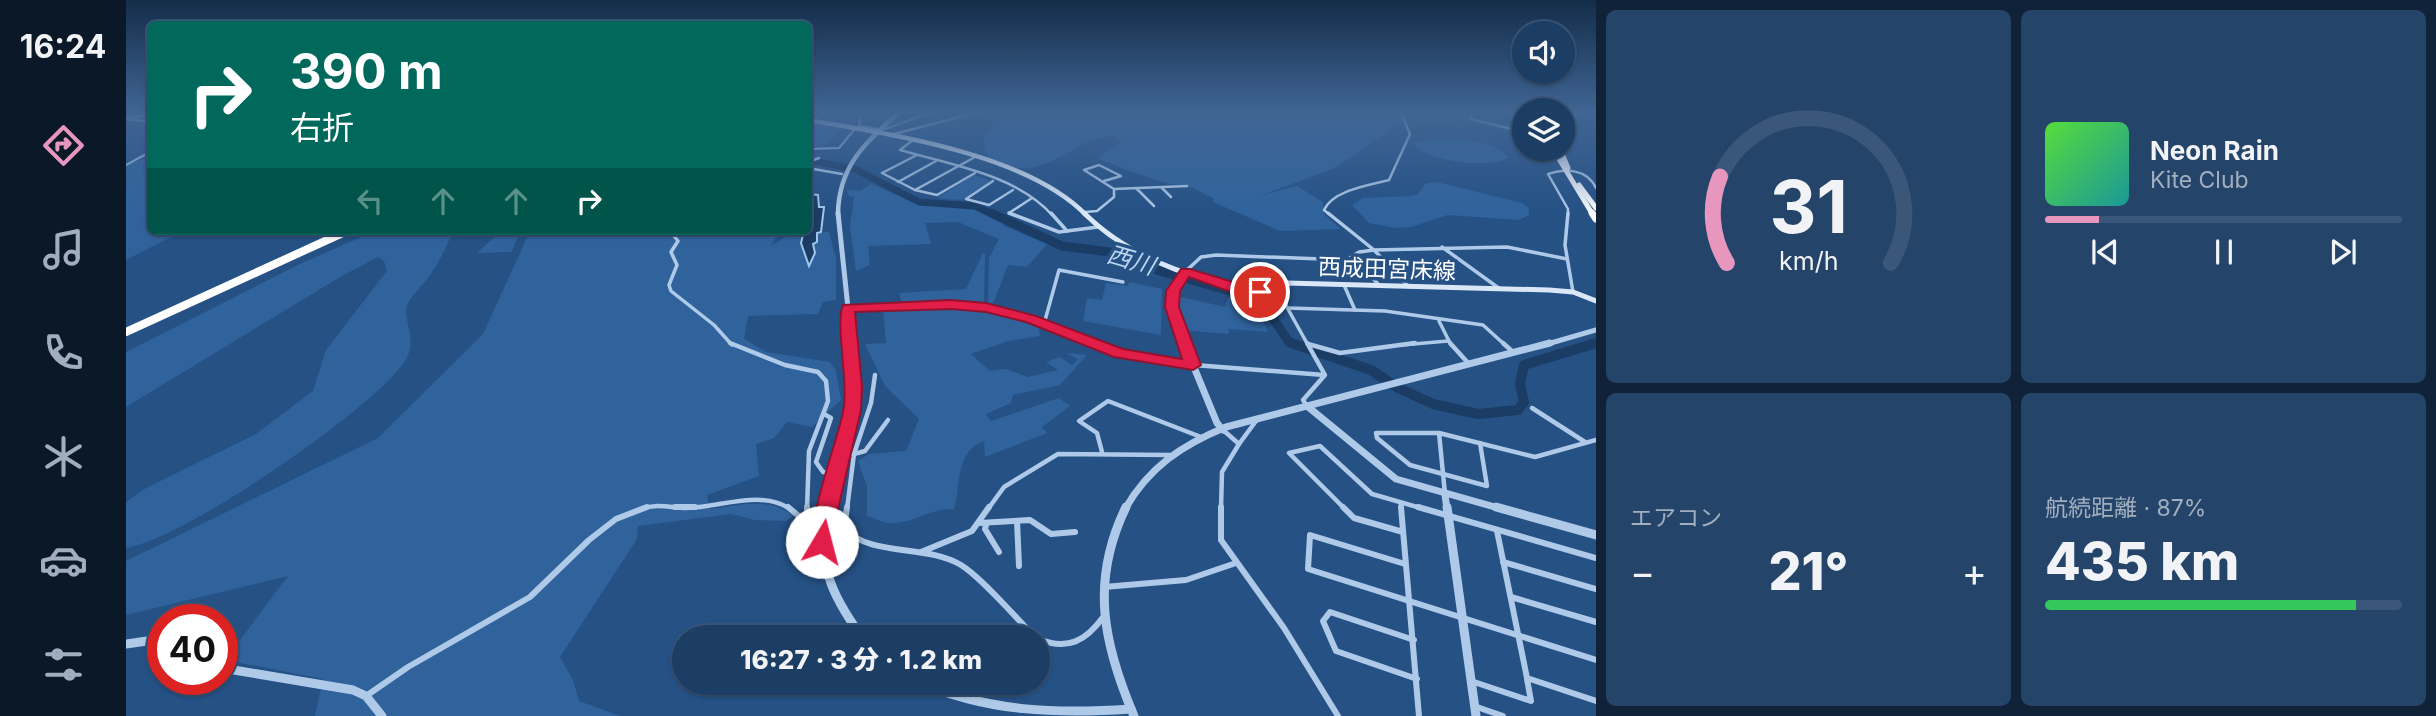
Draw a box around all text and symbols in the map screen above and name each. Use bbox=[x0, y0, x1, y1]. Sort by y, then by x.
map controls bbox=[1512, 21, 1575, 161]
button: sound bbox=[1512, 21, 1575, 84]
text: 16:24 bbox=[20, 27, 106, 66]
text: 390 m bbox=[290, 42, 443, 101]
icon: right bbox=[175, 49, 266, 140]
button: layers bbox=[1512, 98, 1575, 161]
text: 右折 bbox=[290, 108, 354, 147]
icon: directions bbox=[39, 121, 88, 170]
text: Neon Rain bbox=[2150, 135, 2279, 166]
text: 31 bbox=[1769, 162, 1848, 251]
text: Kite Club bbox=[2150, 166, 2249, 194]
icon: left bbox=[351, 182, 389, 220]
icon: ahead bbox=[424, 182, 462, 220]
icon: ahead bbox=[497, 182, 535, 220]
icon: right bbox=[570, 182, 608, 220]
icon: music bbox=[39, 225, 88, 274]
icon: previous bbox=[2086, 233, 2124, 271]
icon: pause bbox=[2205, 233, 2243, 271]
icon: next bbox=[2324, 233, 2362, 271]
water label: 西川 bbox=[1104, 239, 1161, 281]
text: km/h bbox=[1779, 246, 1838, 276]
street label: 西成田宮床線 bbox=[1318, 253, 1456, 285]
pin bbox=[1230, 262, 1290, 322]
icon: arrive bbox=[1241, 273, 1279, 311]
icon: phone bbox=[39, 328, 88, 377]
icon: climate bbox=[39, 432, 88, 481]
text: 航続距離 · 87% bbox=[2045, 494, 2206, 522]
text: エアコン bbox=[1630, 504, 1722, 532]
position arrow bbox=[785, 505, 859, 579]
text: 435 km bbox=[2045, 530, 2239, 593]
icon: car bbox=[39, 536, 88, 585]
text: 21° bbox=[1768, 540, 1849, 603]
text: − bbox=[1630, 549, 1655, 595]
text: + bbox=[1962, 549, 1987, 595]
speed limit sign: 40 bbox=[147, 604, 238, 695]
icon: filters bbox=[39, 640, 88, 689]
text: 16:27 · 3 分 · 1.2 km bbox=[740, 644, 982, 675]

